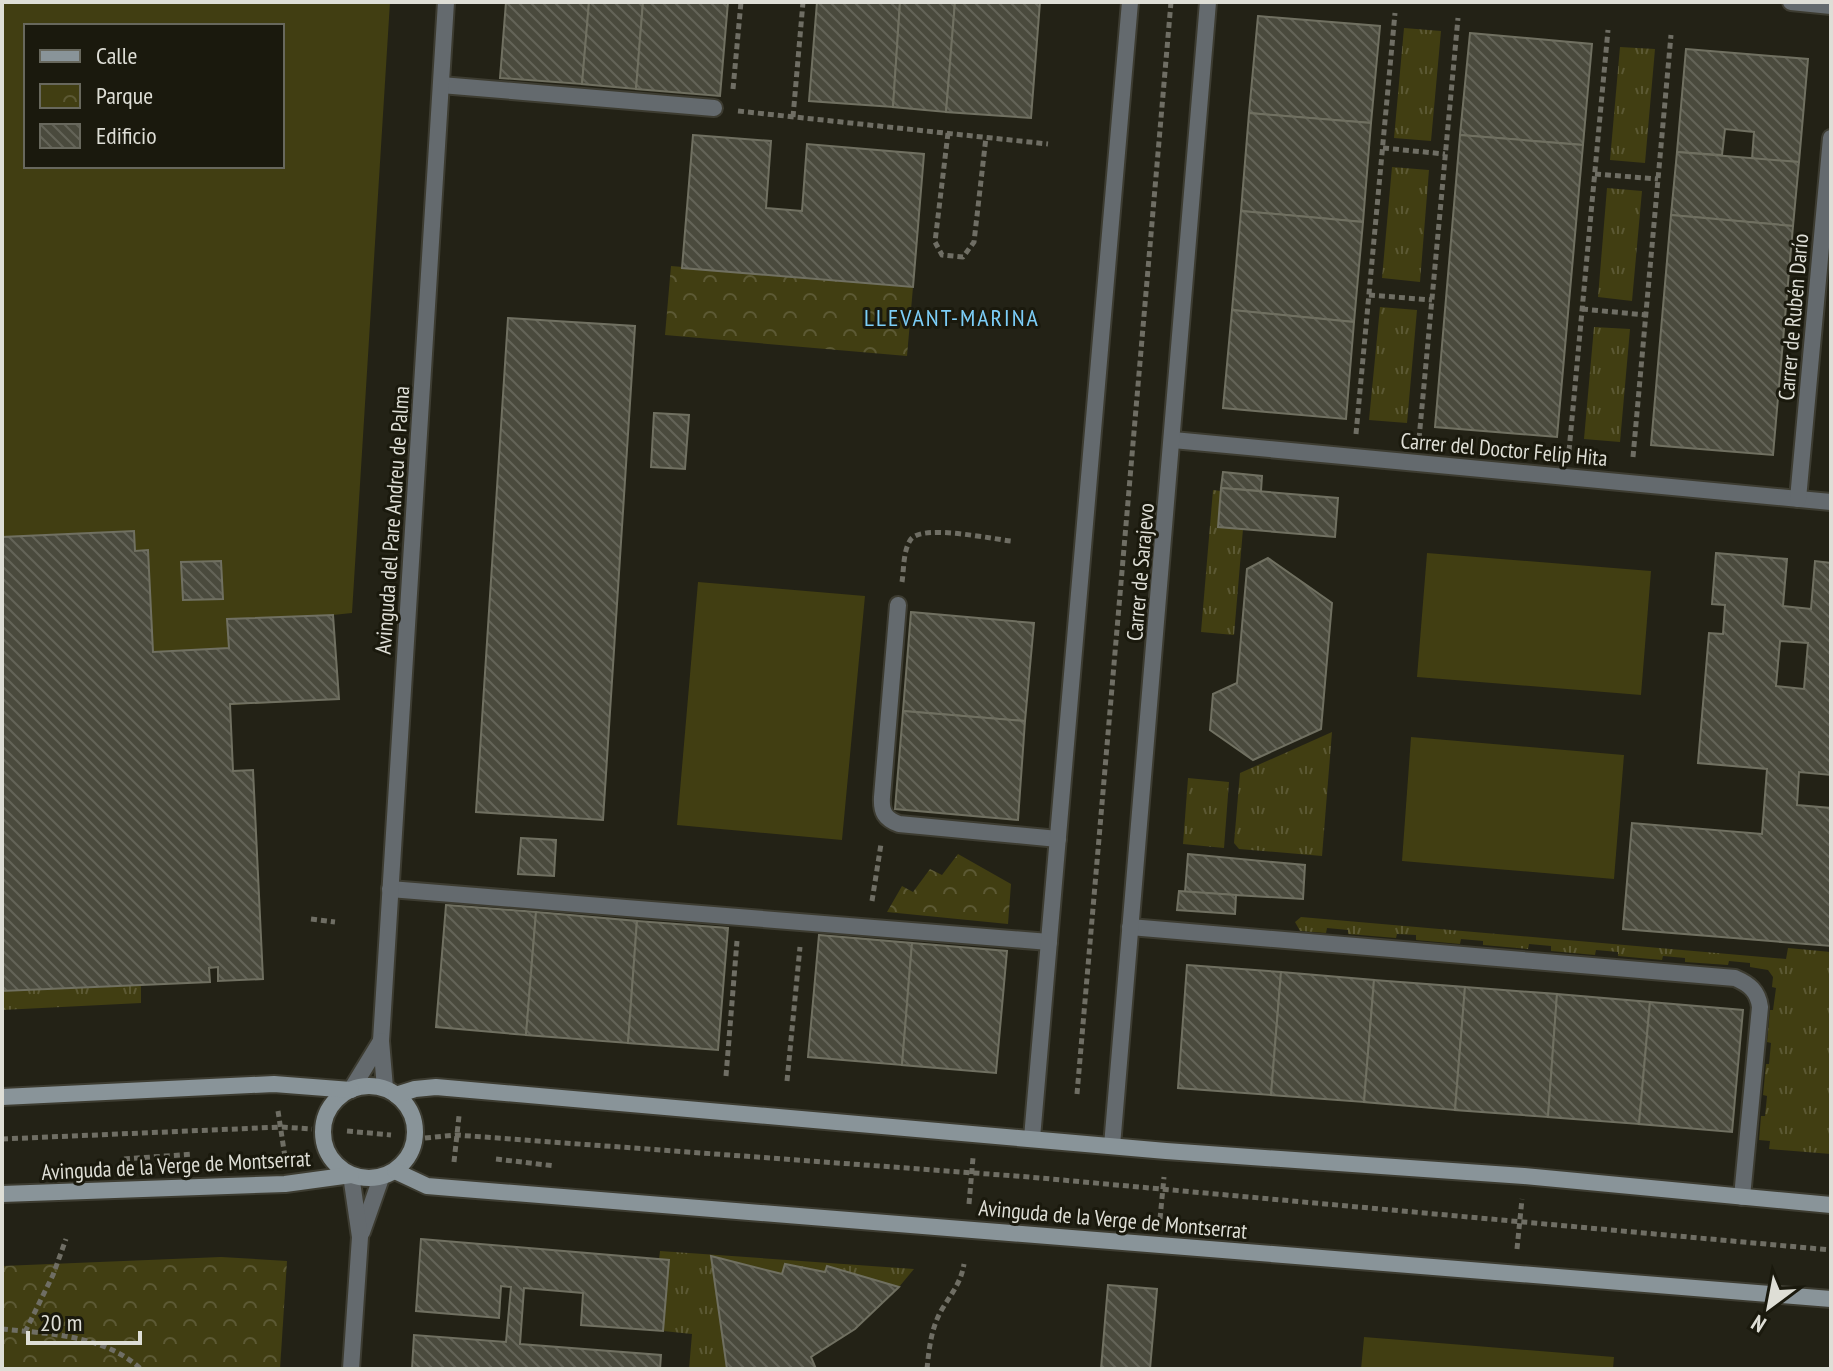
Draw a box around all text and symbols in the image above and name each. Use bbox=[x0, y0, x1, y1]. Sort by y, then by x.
legend bbox=[24, 24, 284, 168]
text: Calle bbox=[96, 40, 137, 71]
text: Parque bbox=[96, 80, 153, 111]
text: Edificio bbox=[96, 120, 157, 151]
street label: Carrer de Rubén Darío bbox=[1772, 232, 1814, 402]
district label: LLEVANT-MARINA bbox=[864, 302, 1040, 333]
street label: Avinguda del Pare Andreu de Palma bbox=[369, 385, 415, 655]
street label: Carrer del Doctor Felip Hita bbox=[1399, 426, 1609, 472]
street label: Carrer de Sarajevo bbox=[1120, 502, 1160, 642]
street label: Avinguda de la Verge de Montserrat bbox=[41, 1144, 311, 1186]
street label: Avinguda de la Verge de Montserrat bbox=[978, 1193, 1248, 1245]
north arrow bbox=[1729, 1267, 1809, 1347]
scale bar bbox=[28, 1295, 140, 1345]
text: 20 m bbox=[40, 1307, 82, 1338]
text: N bbox=[1746, 1309, 1771, 1339]

